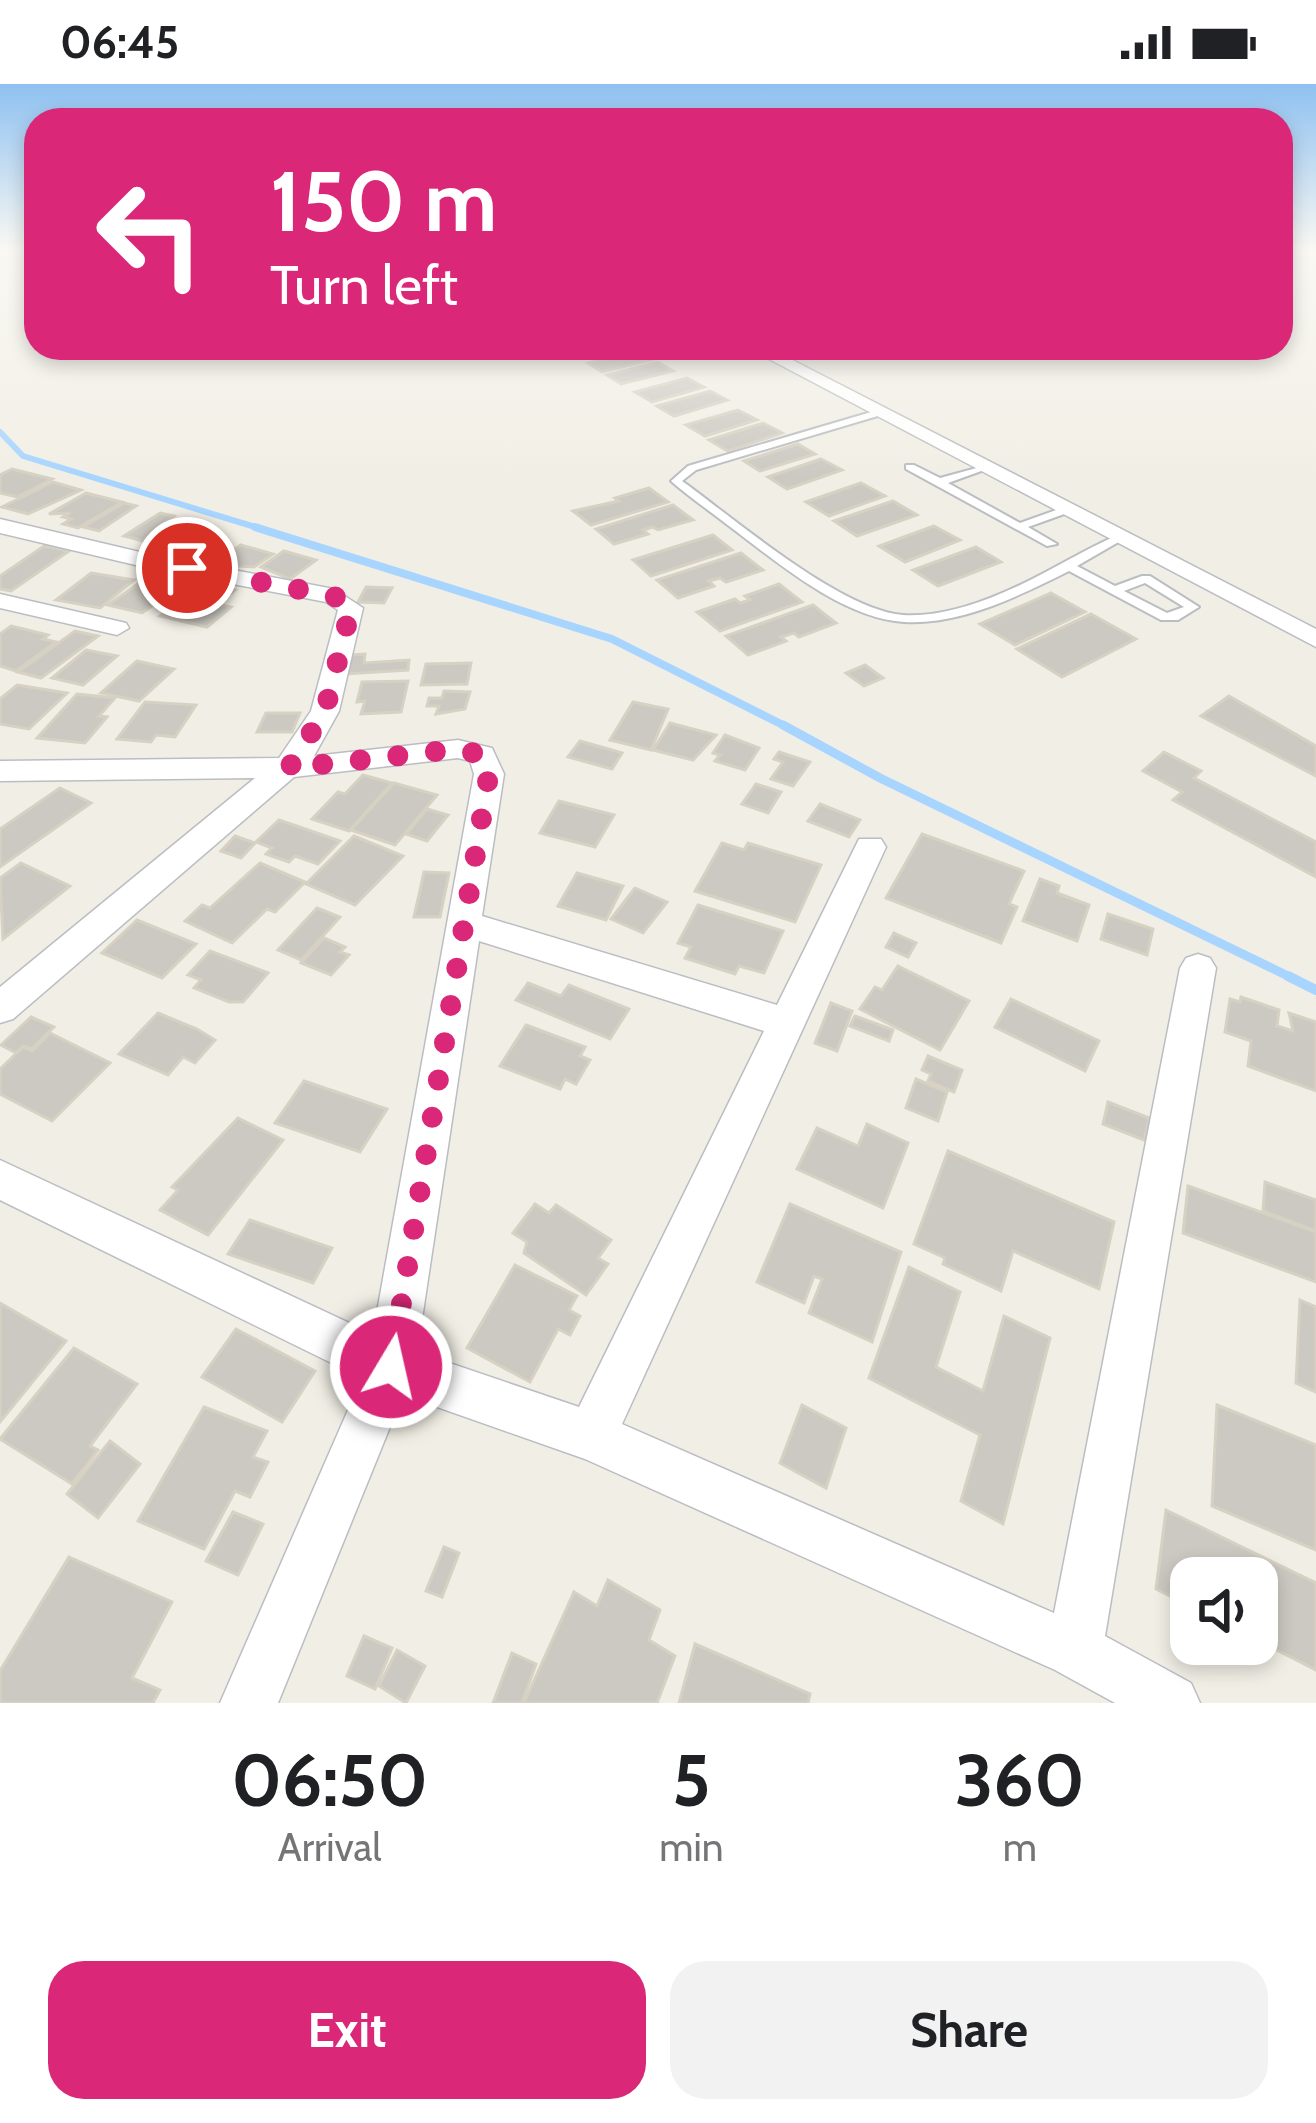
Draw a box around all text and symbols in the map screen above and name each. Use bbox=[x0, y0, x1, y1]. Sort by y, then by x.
text: 06:45 bbox=[60, 15, 179, 69]
text: 150 m bbox=[270, 150, 497, 252]
icon: left bbox=[72, 156, 228, 312]
text: Turn left bbox=[270, 252, 458, 318]
pin bbox=[136, 517, 238, 619]
icon: arrive bbox=[154, 535, 220, 601]
position arrow bbox=[328, 1304, 454, 1430]
map controls bbox=[1170, 1557, 1278, 1665]
button: sound bbox=[1170, 1557, 1278, 1665]
text: 06:50 bbox=[231, 1737, 428, 1824]
text: 5 bbox=[672, 1737, 711, 1824]
text: 360 bbox=[955, 1737, 1085, 1824]
text: Arrival bbox=[278, 1823, 382, 1871]
text: min bbox=[659, 1823, 723, 1871]
text: m bbox=[1003, 1823, 1037, 1871]
button: Exit bbox=[48, 1961, 646, 2099]
button: Share bbox=[670, 1961, 1268, 2099]

